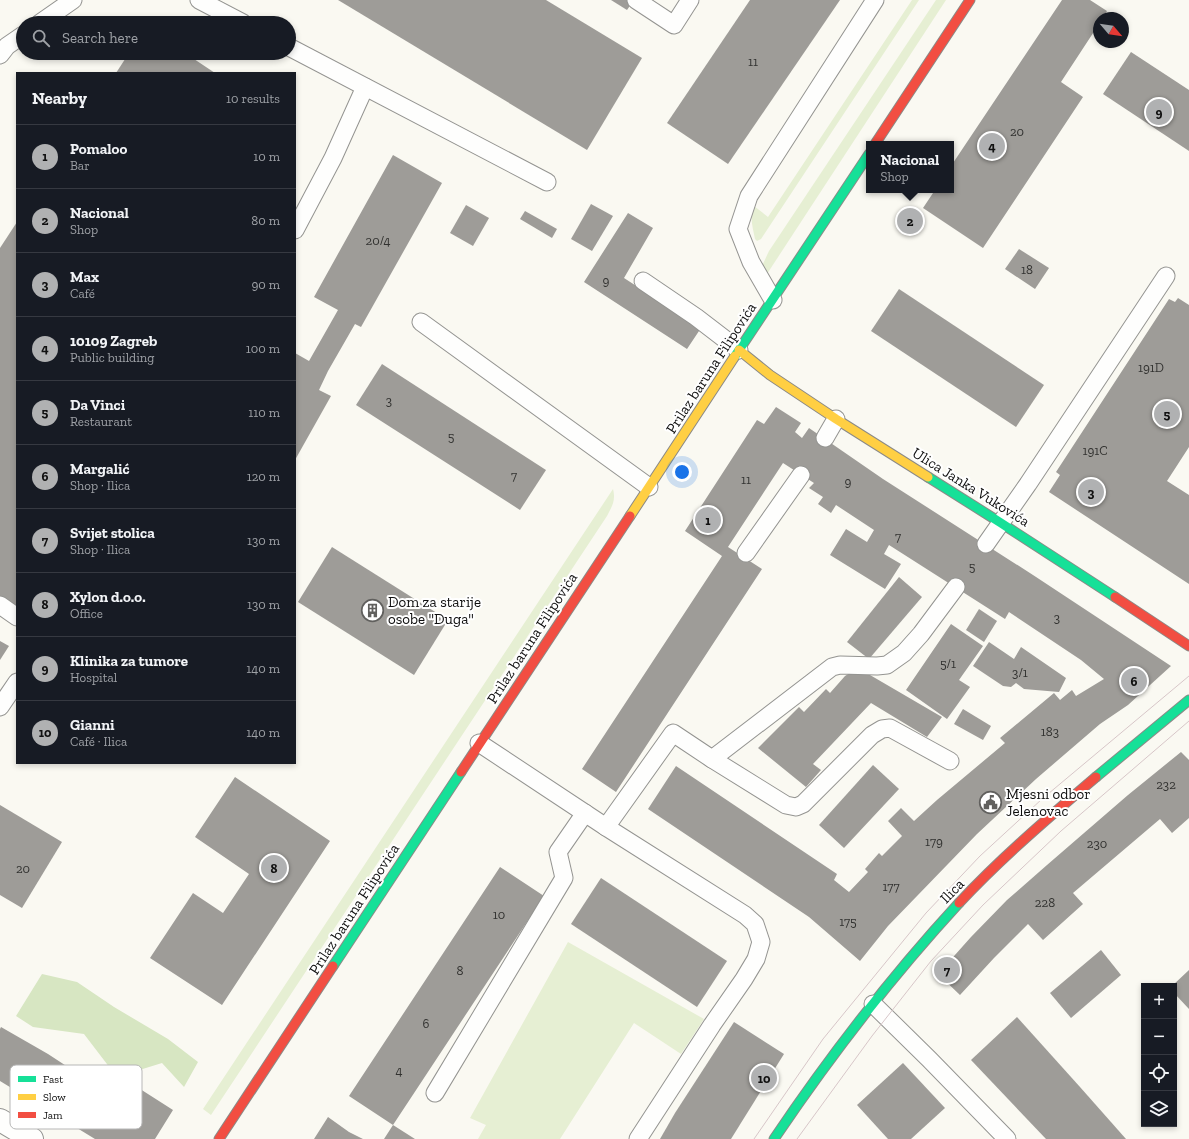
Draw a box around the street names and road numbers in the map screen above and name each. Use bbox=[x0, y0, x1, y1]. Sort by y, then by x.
street label: Prilaz baruna Filipovića bbox=[662, 299, 760, 437]
street label: Ulica Janka Vukovića bbox=[909, 444, 1033, 530]
street label: Prilaz baruna Filipovića bbox=[483, 569, 581, 707]
street label: Prilaz baruna Filipovića bbox=[305, 840, 403, 978]
street label: Ilica bbox=[936, 875, 968, 907]

